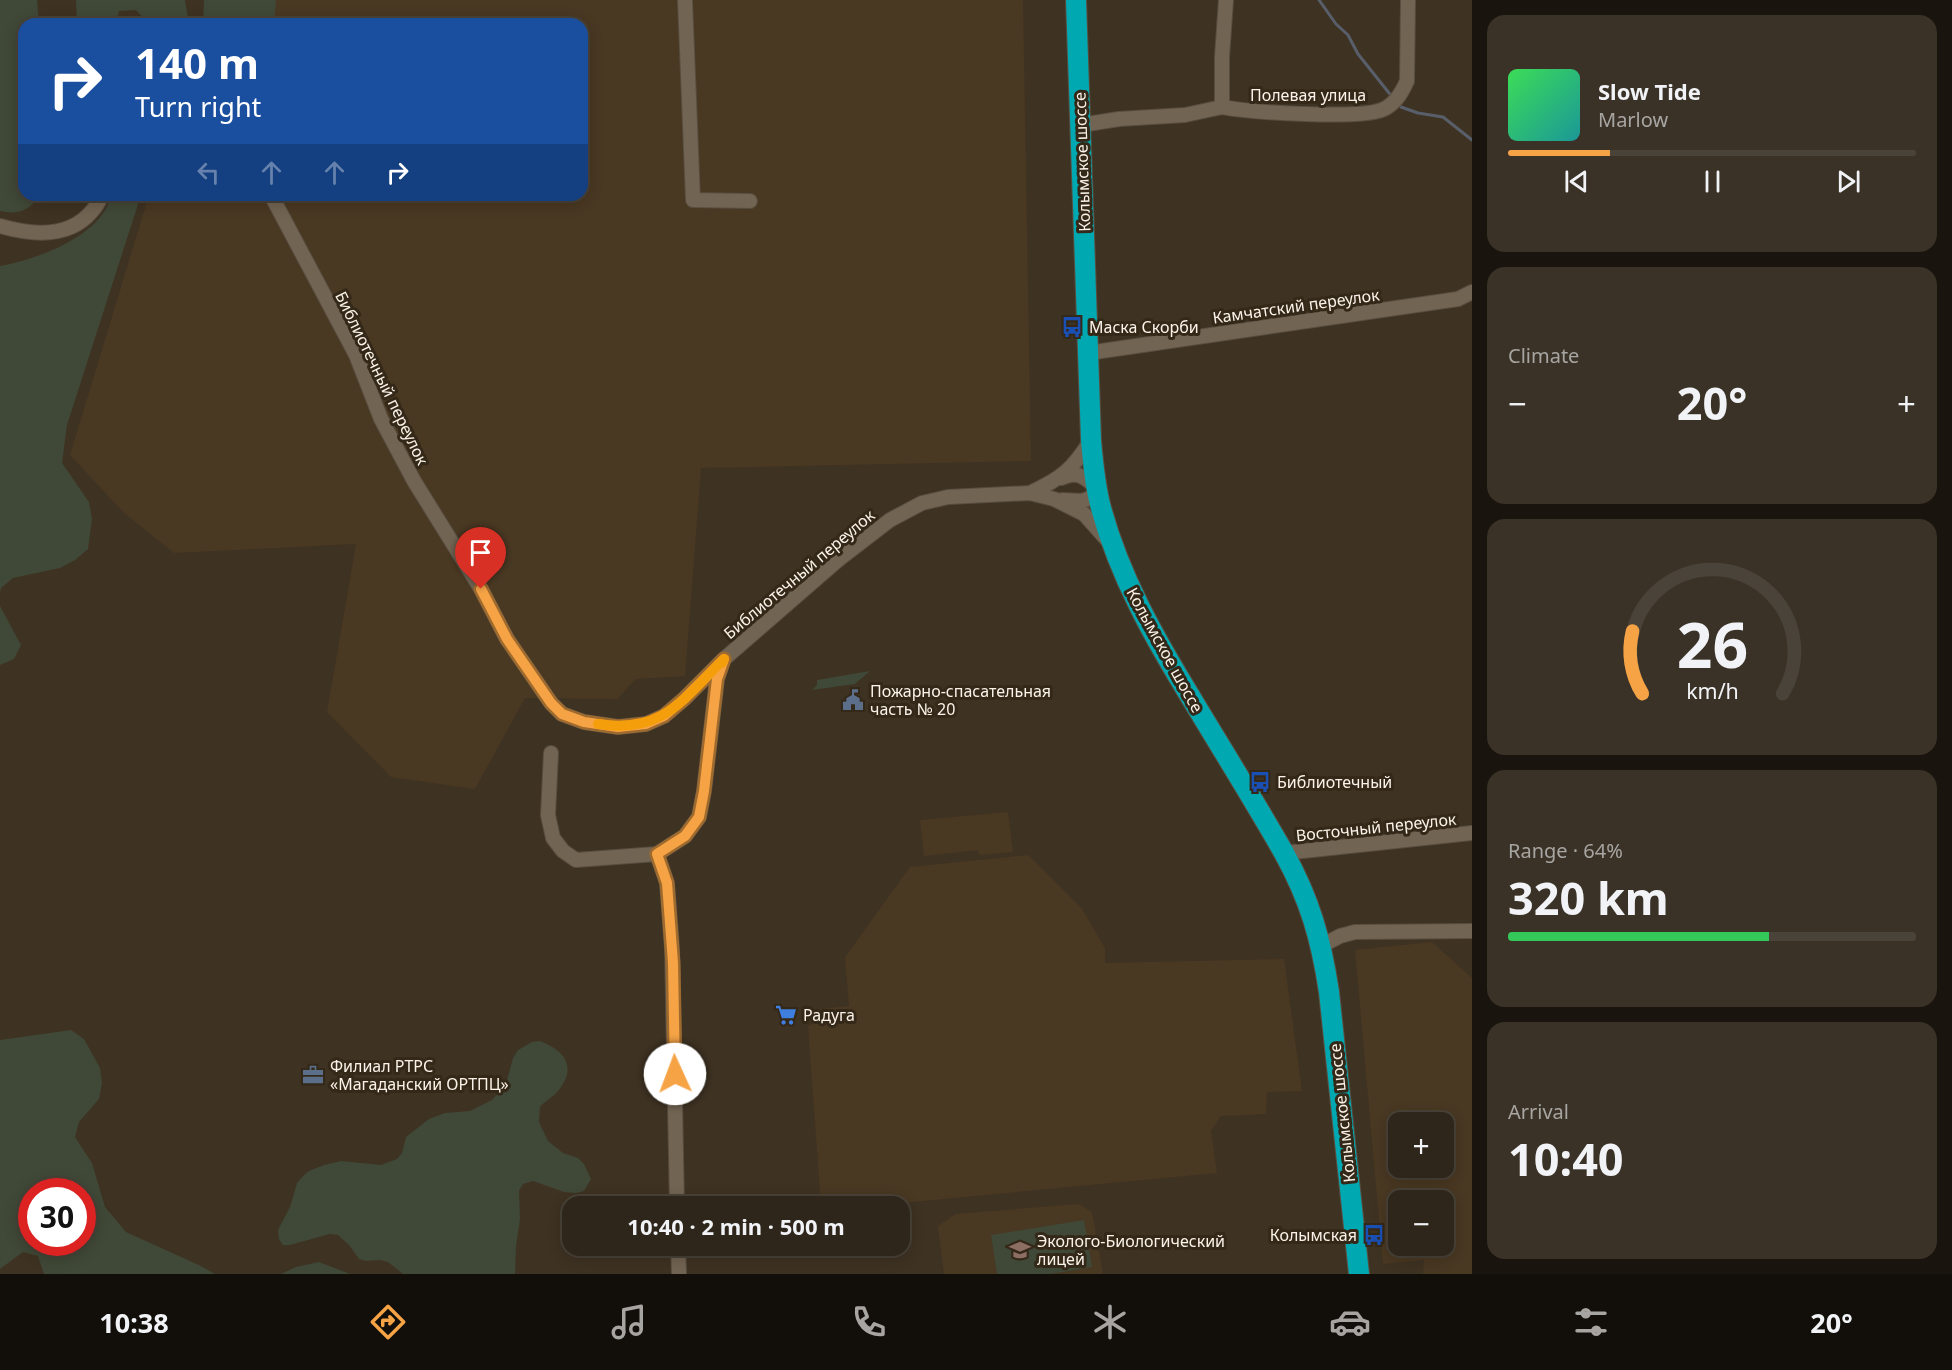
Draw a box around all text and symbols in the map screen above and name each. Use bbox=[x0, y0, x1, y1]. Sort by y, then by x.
text: 140 m bbox=[135, 34, 259, 91]
icon: right bbox=[36, 42, 114, 120]
text: Slow Tide bbox=[1598, 76, 1701, 106]
street label: Полевая улица bbox=[1250, 84, 1366, 106]
text: Turn right bbox=[135, 88, 261, 125]
street label: Колымское шоссе bbox=[1069, 92, 1095, 232]
text: Marlow bbox=[1598, 106, 1668, 133]
icon: left bbox=[192, 156, 225, 189]
icon: ahead bbox=[255, 156, 288, 189]
icon: ahead bbox=[318, 156, 351, 189]
icon: right bbox=[381, 156, 414, 189]
icon: previous bbox=[1560, 165, 1593, 198]
icon: pause bbox=[1696, 165, 1729, 198]
icon: next bbox=[1832, 165, 1865, 198]
street label: Камчатский переулок bbox=[1211, 283, 1381, 329]
street label: Библиотечный переулок bbox=[330, 287, 434, 469]
bus stop icon: Маска Скорби bbox=[1060, 315, 1084, 339]
place label: Маска Скорби bbox=[1089, 316, 1199, 338]
text: Climate bbox=[1508, 342, 1579, 369]
text: 20° bbox=[1677, 372, 1747, 433]
text: − bbox=[1508, 381, 1527, 426]
text: + bbox=[1897, 381, 1916, 426]
street label: Библиотечный переулок bbox=[719, 504, 880, 644]
pin bbox=[455, 527, 506, 589]
icon: arrive bbox=[464, 536, 497, 569]
street label: Колымское шоссе bbox=[1122, 584, 1209, 717]
text: 26 bbox=[1676, 601, 1748, 686]
text: km/h bbox=[1686, 676, 1738, 705]
place label: Пожарно-спасательная часть № 20 bbox=[870, 680, 1051, 720]
public building icon: Пожарно-спасательная часть № 20 bbox=[841, 688, 865, 712]
bus stop icon: Библиотечный bbox=[1248, 770, 1272, 794]
place label: Библиотечный bbox=[1277, 771, 1392, 793]
street label: Восточный переулок bbox=[1295, 808, 1458, 846]
text: Range · 64% bbox=[1508, 837, 1623, 864]
text: 320 km bbox=[1508, 867, 1669, 928]
supermarket icon: Радуга bbox=[774, 1003, 798, 1027]
place label: Радуга bbox=[803, 1004, 855, 1026]
position arrow bbox=[643, 1042, 707, 1106]
street label: Колымское шоссе bbox=[1324, 1042, 1360, 1184]
place label: Филиал РТРС «Магаданский ОРТПЦ» bbox=[330, 1055, 509, 1095]
office icon: Филиал РТРС «Магаданский ОРТПЦ» bbox=[301, 1063, 325, 1087]
text: Arrival bbox=[1508, 1098, 1569, 1125]
map controls bbox=[1388, 1112, 1454, 1256]
button: + bbox=[1388, 1112, 1454, 1178]
text: 10:40 bbox=[1508, 1128, 1624, 1189]
speed limit sign: 30 bbox=[18, 1178, 96, 1256]
button: − bbox=[1388, 1190, 1454, 1256]
text: 10:40 · 2 min · 500 m bbox=[627, 1211, 845, 1241]
bus stop icon: Колымская bbox=[1362, 1223, 1386, 1247]
place label: Колымская bbox=[1270, 1224, 1357, 1246]
place label: Эколого-Биологический лицей bbox=[1037, 1230, 1225, 1270]
school or university icon: Эколого-Биологический лицей bbox=[1008, 1238, 1032, 1262]
icon: directions bbox=[367, 1301, 409, 1343]
icon: music bbox=[608, 1301, 650, 1343]
icon: phone bbox=[848, 1301, 890, 1343]
icon: climate bbox=[1089, 1301, 1131, 1343]
icon: car bbox=[1329, 1301, 1371, 1343]
icon: filters bbox=[1570, 1301, 1612, 1343]
text: 10:38 bbox=[99, 1304, 169, 1341]
text: 20° bbox=[1810, 1304, 1853, 1341]

